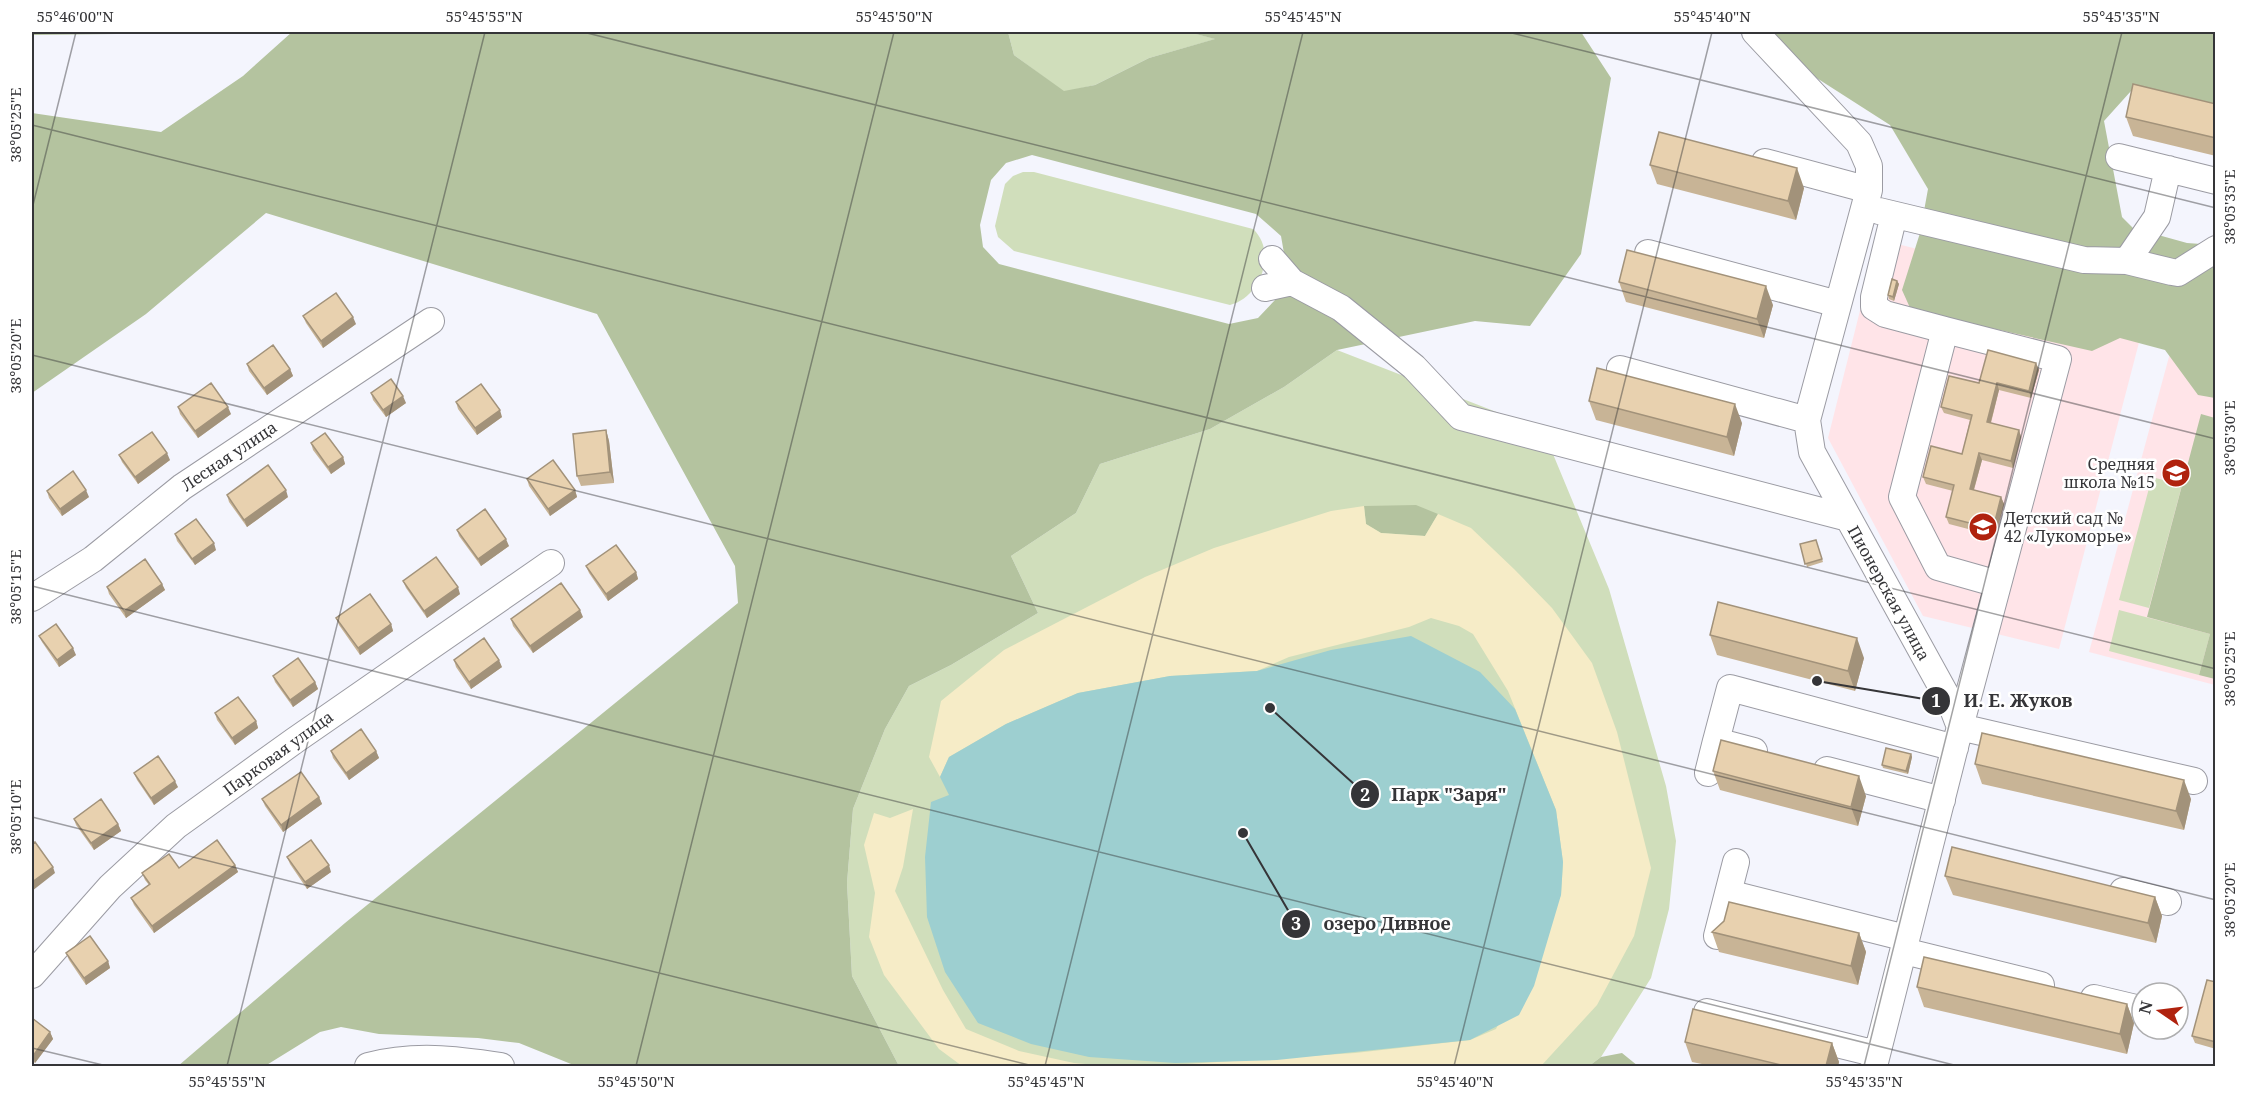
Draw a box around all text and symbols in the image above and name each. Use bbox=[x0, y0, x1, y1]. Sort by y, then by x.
text: 55°46'00"N bbox=[36, 6, 114, 26]
text: 55°45'55"N bbox=[445, 6, 523, 26]
text: 55°45'50"N bbox=[855, 6, 933, 26]
text: 55°45'45"N bbox=[1264, 6, 1342, 26]
text: 55°45'40"N bbox=[1673, 6, 1751, 26]
text: 55°45'35"N bbox=[2082, 6, 2160, 26]
text: 38°05'25"E bbox=[5, 87, 25, 163]
text: 38°05'35"E bbox=[2219, 169, 2239, 245]
text: 38°05'20"E bbox=[5, 318, 25, 394]
text: 38°05'30"E bbox=[2219, 400, 2239, 476]
street label: Лесная улица bbox=[177, 416, 281, 496]
place label: Средняя школа №15 bbox=[2064, 453, 2155, 493]
school or university icon: Средняя школа №15 bbox=[2160, 457, 2192, 489]
place label: Детский сад № 42 «Лукоморье» bbox=[2004, 507, 2132, 547]
school or university icon: Детский сад № 42 «Лукоморье» bbox=[1967, 511, 1999, 543]
street label: Пионерская улица bbox=[1843, 522, 1935, 664]
text: 38°05'15"E bbox=[5, 549, 25, 625]
text: 38°05'25"E bbox=[2219, 631, 2239, 707]
callout: И. Е. Жуков bbox=[1921, 683, 2084, 719]
text: 1 bbox=[1931, 688, 1941, 712]
text: И. Е. Жуков bbox=[1964, 688, 2073, 712]
street label: Парковая улица bbox=[218, 706, 338, 800]
callout: Парк "Заря" bbox=[1350, 776, 1519, 812]
text: 38°05'10"E bbox=[5, 779, 25, 855]
text: 2 bbox=[1360, 782, 1370, 806]
text: Парк "Заря" bbox=[1391, 782, 1507, 806]
text: 38°05'20"E bbox=[2219, 862, 2239, 938]
callout: озеро Дивное bbox=[1281, 906, 1462, 942]
text: 3 bbox=[1291, 911, 1301, 935]
text: озеро Дивное bbox=[1323, 911, 1451, 935]
north arrow bbox=[2130, 981, 2190, 1041]
text: N bbox=[2133, 998, 2158, 1016]
text: 55°45'55"N bbox=[188, 1071, 266, 1091]
text: 55°45'50"N bbox=[597, 1071, 675, 1091]
text: 55°45'45"N bbox=[1007, 1071, 1085, 1091]
text: 55°45'40"N bbox=[1416, 1071, 1494, 1091]
text: 55°45'35"N bbox=[1825, 1071, 1903, 1091]

